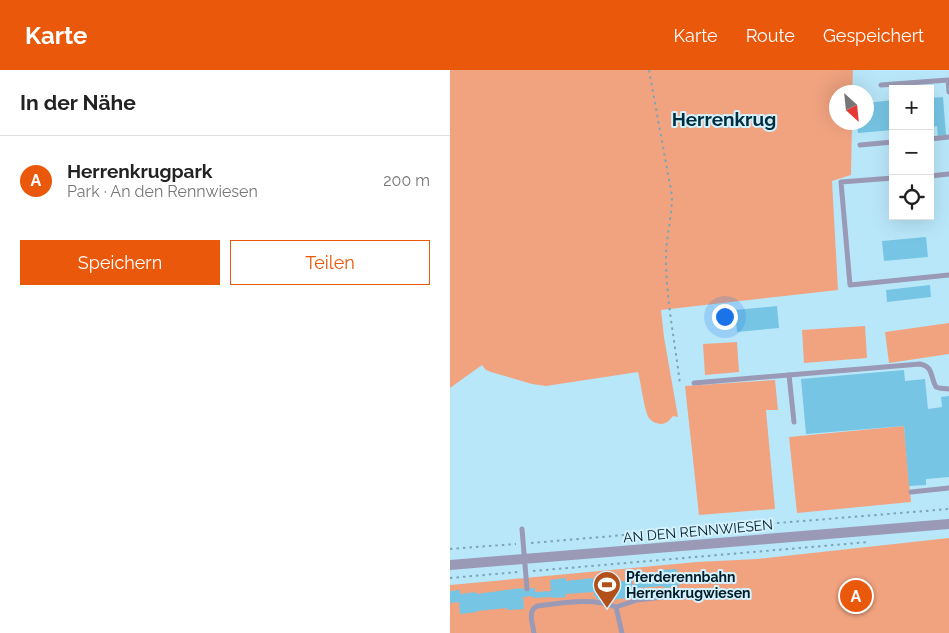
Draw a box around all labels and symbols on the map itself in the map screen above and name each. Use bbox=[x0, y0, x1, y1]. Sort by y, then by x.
north arrow bbox=[829, 85, 874, 130]
district label: Herrenkrug bbox=[672, 108, 776, 130]
your location bbox=[712, 304, 738, 330]
street label: AN DEN RENNWIESEN bbox=[622, 516, 774, 546]
place label: Pferderennbahn Herrenkrugwiesen bbox=[626, 569, 751, 601]
sports icon: Pferderennbahn Herrenkrugwiesen bbox=[592, 570, 622, 609]
pin: A bbox=[840, 577, 872, 615]

